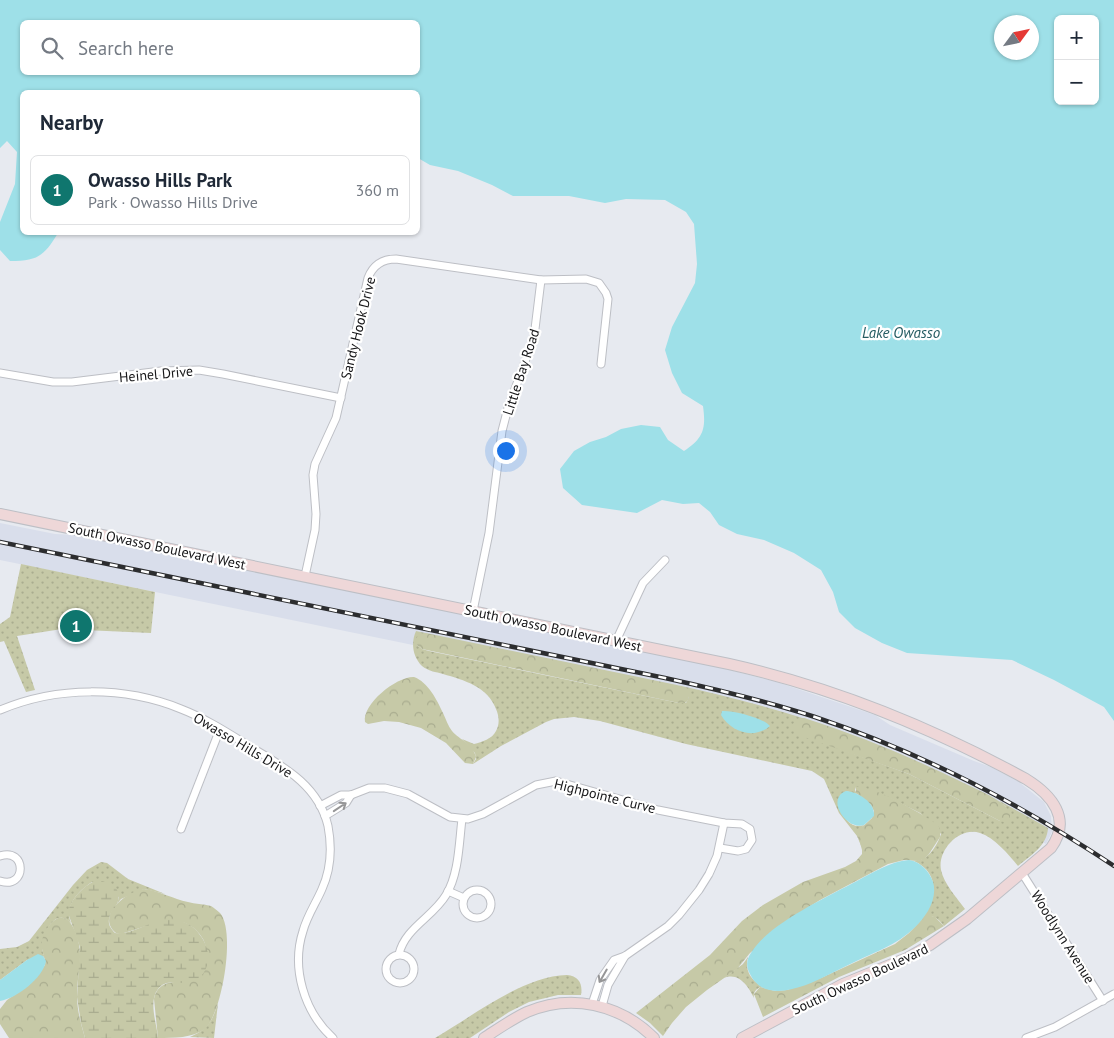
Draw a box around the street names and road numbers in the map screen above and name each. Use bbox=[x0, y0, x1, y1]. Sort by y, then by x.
street label: Sandy Hook Drive bbox=[337, 275, 379, 381]
street label: Little Bay Road bbox=[499, 326, 543, 418]
street label: Heinel Drive bbox=[118, 362, 194, 386]
street label: South Owasso Boulevard West bbox=[67, 518, 248, 574]
street label: South Owasso Boulevard West bbox=[463, 600, 644, 656]
street label: Owasso Hills Drive bbox=[190, 708, 296, 782]
street label: Highpointe Curve bbox=[552, 775, 658, 817]
street label: Woodlynn Avenue bbox=[1027, 887, 1099, 987]
street label: South Owasso Boulevard bbox=[789, 939, 931, 1019]

